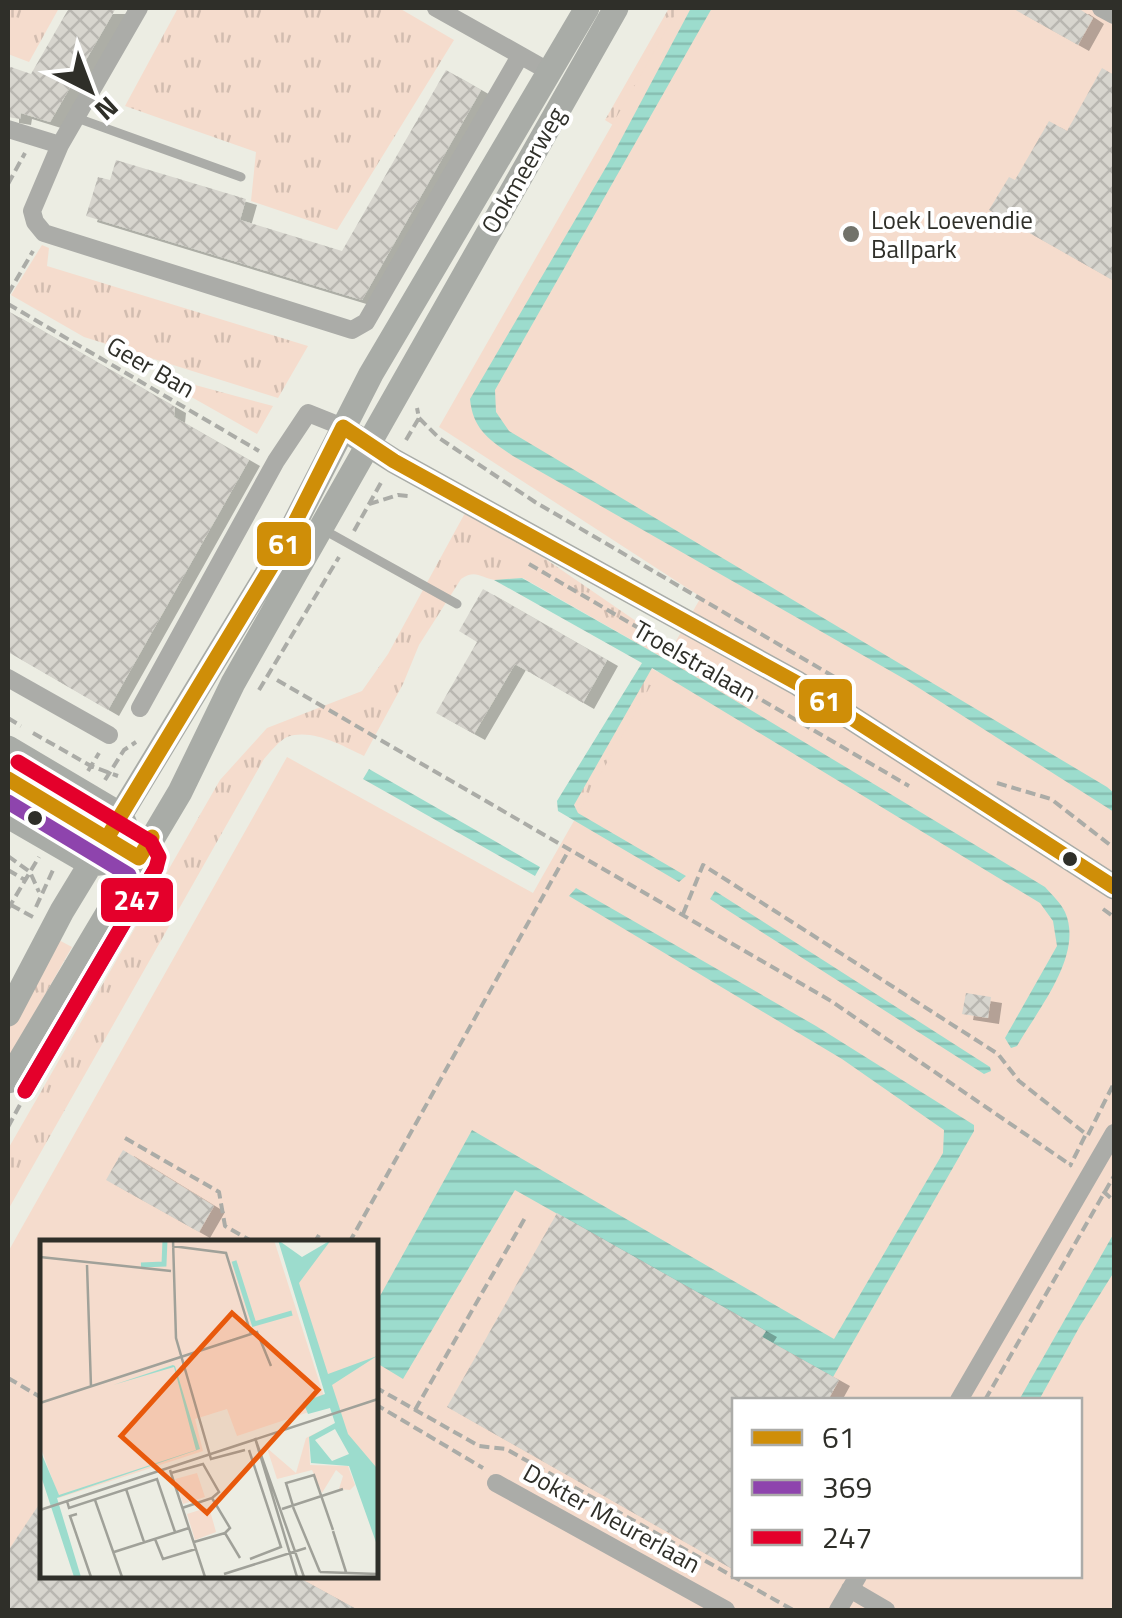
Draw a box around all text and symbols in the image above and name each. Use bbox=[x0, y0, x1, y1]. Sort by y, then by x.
north arrow bbox=[40, 40, 140, 140]
text: N bbox=[85, 86, 129, 131]
street label: Ookmeerweg bbox=[471, 99, 575, 241]
place label: Loek Loevendie Ballpark bbox=[871, 201, 1033, 268]
marker: Loek Loevendie Ballpark bbox=[840, 223, 862, 245]
street label: Geer Ban bbox=[100, 327, 202, 407]
line badge: 61 bbox=[255, 520, 313, 568]
text: 61 bbox=[268, 522, 300, 565]
street label: Troelstralaan bbox=[626, 610, 764, 712]
line badge: 61 bbox=[797, 677, 854, 725]
text: 61 bbox=[809, 679, 841, 722]
unlabelled marker bbox=[25, 808, 45, 828]
unlabelled marker bbox=[1060, 849, 1080, 869]
line badge: 247 bbox=[99, 876, 175, 924]
text: 247 bbox=[113, 878, 161, 921]
inset map bbox=[40, 1240, 378, 1578]
legend bbox=[732, 1398, 1082, 1578]
text: 61 bbox=[822, 1414, 856, 1460]
street label: Dokter Meurerlaan bbox=[516, 1453, 708, 1583]
text: 369 bbox=[822, 1464, 872, 1510]
text: 247 bbox=[822, 1514, 872, 1560]

